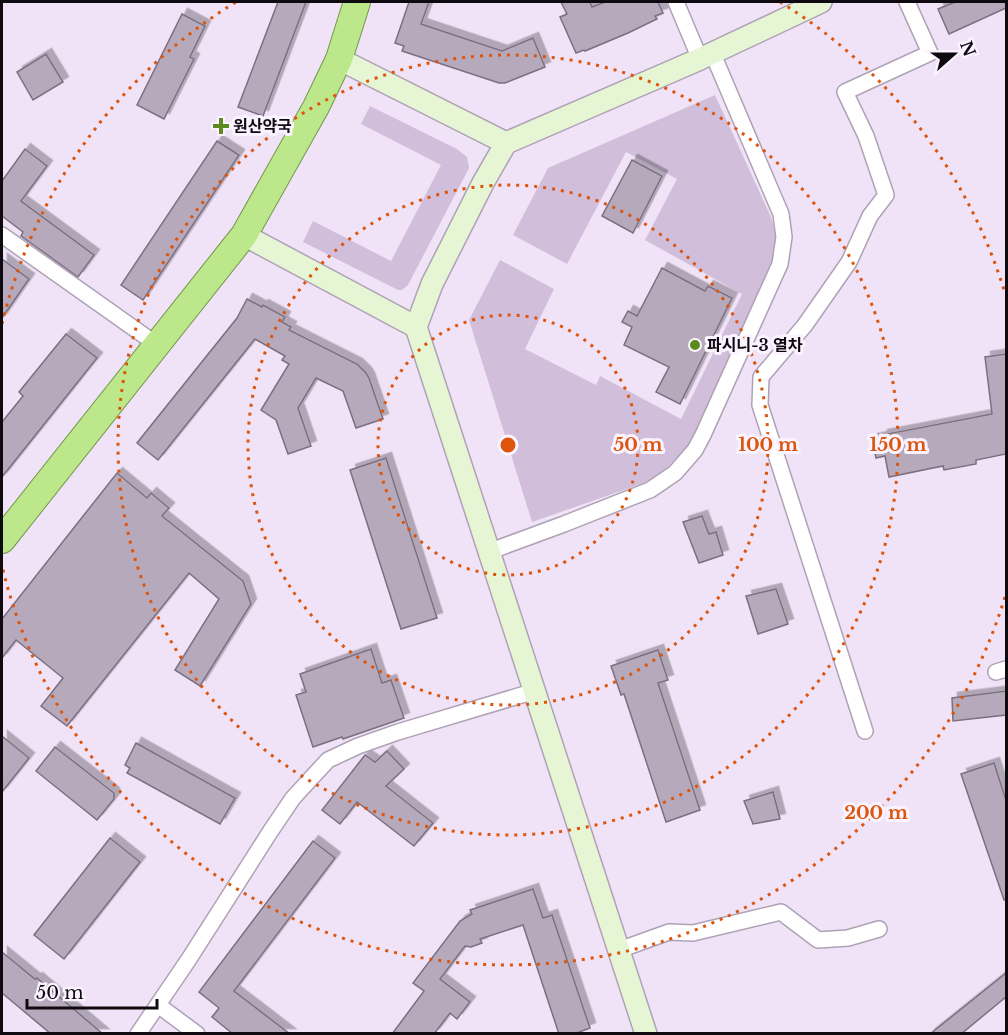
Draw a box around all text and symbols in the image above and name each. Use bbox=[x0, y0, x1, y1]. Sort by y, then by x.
north arrow bbox=[924, 24, 984, 84]
text: N bbox=[956, 38, 980, 59]
place label: 원산약국 bbox=[233, 116, 292, 136]
marker: 원산약국 bbox=[214, 119, 228, 133]
place label: 파시니-3 열차 bbox=[707, 335, 803, 355]
marker: 파시니-3 열차 bbox=[688, 338, 702, 352]
text: 50 m bbox=[614, 434, 663, 456]
text: 100 m bbox=[738, 434, 798, 456]
text: 150 m bbox=[870, 434, 927, 456]
centre of rings bbox=[498, 435, 518, 455]
text: 200 m bbox=[844, 802, 908, 824]
scale bar bbox=[27, 972, 158, 1010]
text: 50 m bbox=[36, 982, 84, 1004]

